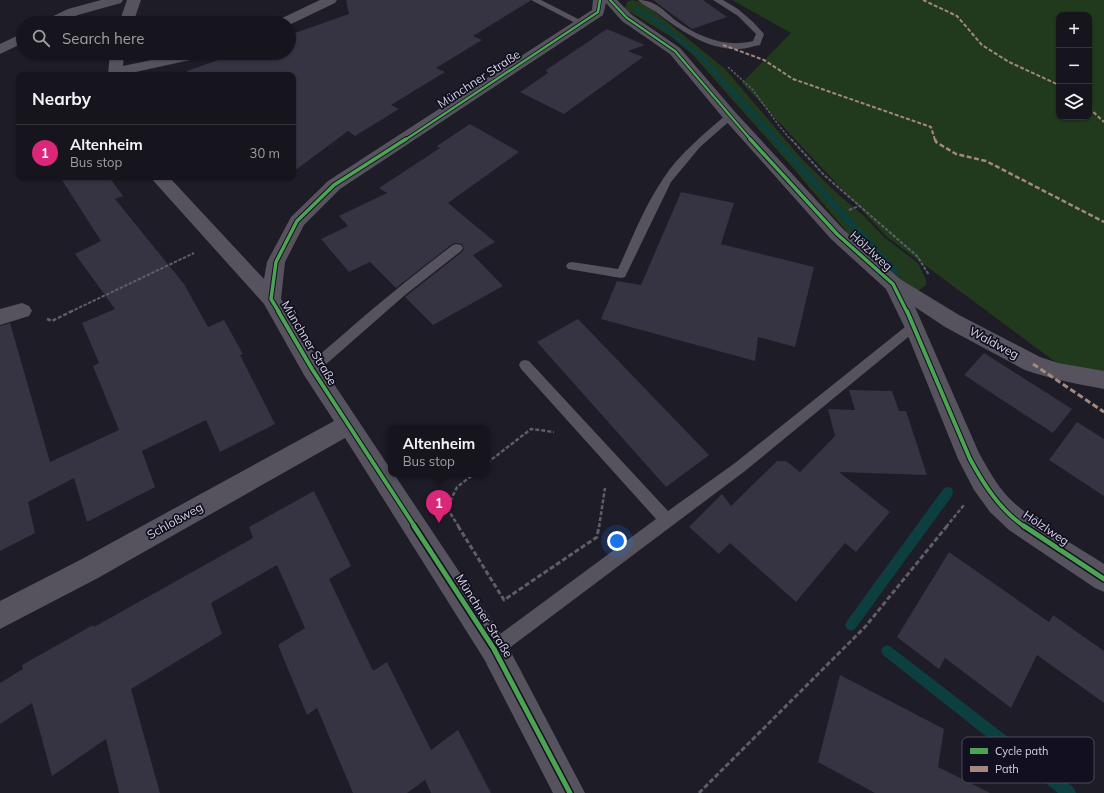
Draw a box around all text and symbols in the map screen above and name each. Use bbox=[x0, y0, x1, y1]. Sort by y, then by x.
map controls bbox=[1056, 12, 1092, 120]
button: + bbox=[1056, 12, 1092, 48]
search box bbox=[16, 16, 296, 60]
icon: search bbox=[30, 27, 52, 49]
text: Search here bbox=[62, 29, 144, 48]
street label: Münchner Straße bbox=[435, 46, 523, 111]
button: − bbox=[1056, 48, 1092, 84]
button: layers bbox=[1056, 84, 1092, 120]
text: Nearby bbox=[32, 88, 91, 109]
text: Altenheim bbox=[70, 135, 143, 154]
text: 1 bbox=[41, 145, 49, 161]
text: 30 m bbox=[250, 145, 280, 161]
text: Bus stop bbox=[70, 154, 122, 170]
street label: Hölzlweg bbox=[847, 228, 896, 274]
street label: Münchner Straße bbox=[278, 298, 340, 388]
street label: Waldweg bbox=[967, 323, 1022, 362]
popup bbox=[388, 425, 490, 477]
text: Altenheim bbox=[403, 434, 475, 453]
text: Bus stop bbox=[403, 453, 455, 469]
pin: 1 bbox=[426, 490, 452, 523]
street label: Schloßweg bbox=[144, 499, 205, 542]
street label: Hölzlweg bbox=[1020, 507, 1072, 548]
your location bbox=[607, 531, 627, 551]
street label: Münchner Straße bbox=[453, 571, 516, 660]
legend bbox=[962, 737, 1094, 783]
text: Cycle path bbox=[995, 744, 1048, 758]
text: Path bbox=[995, 762, 1019, 776]

